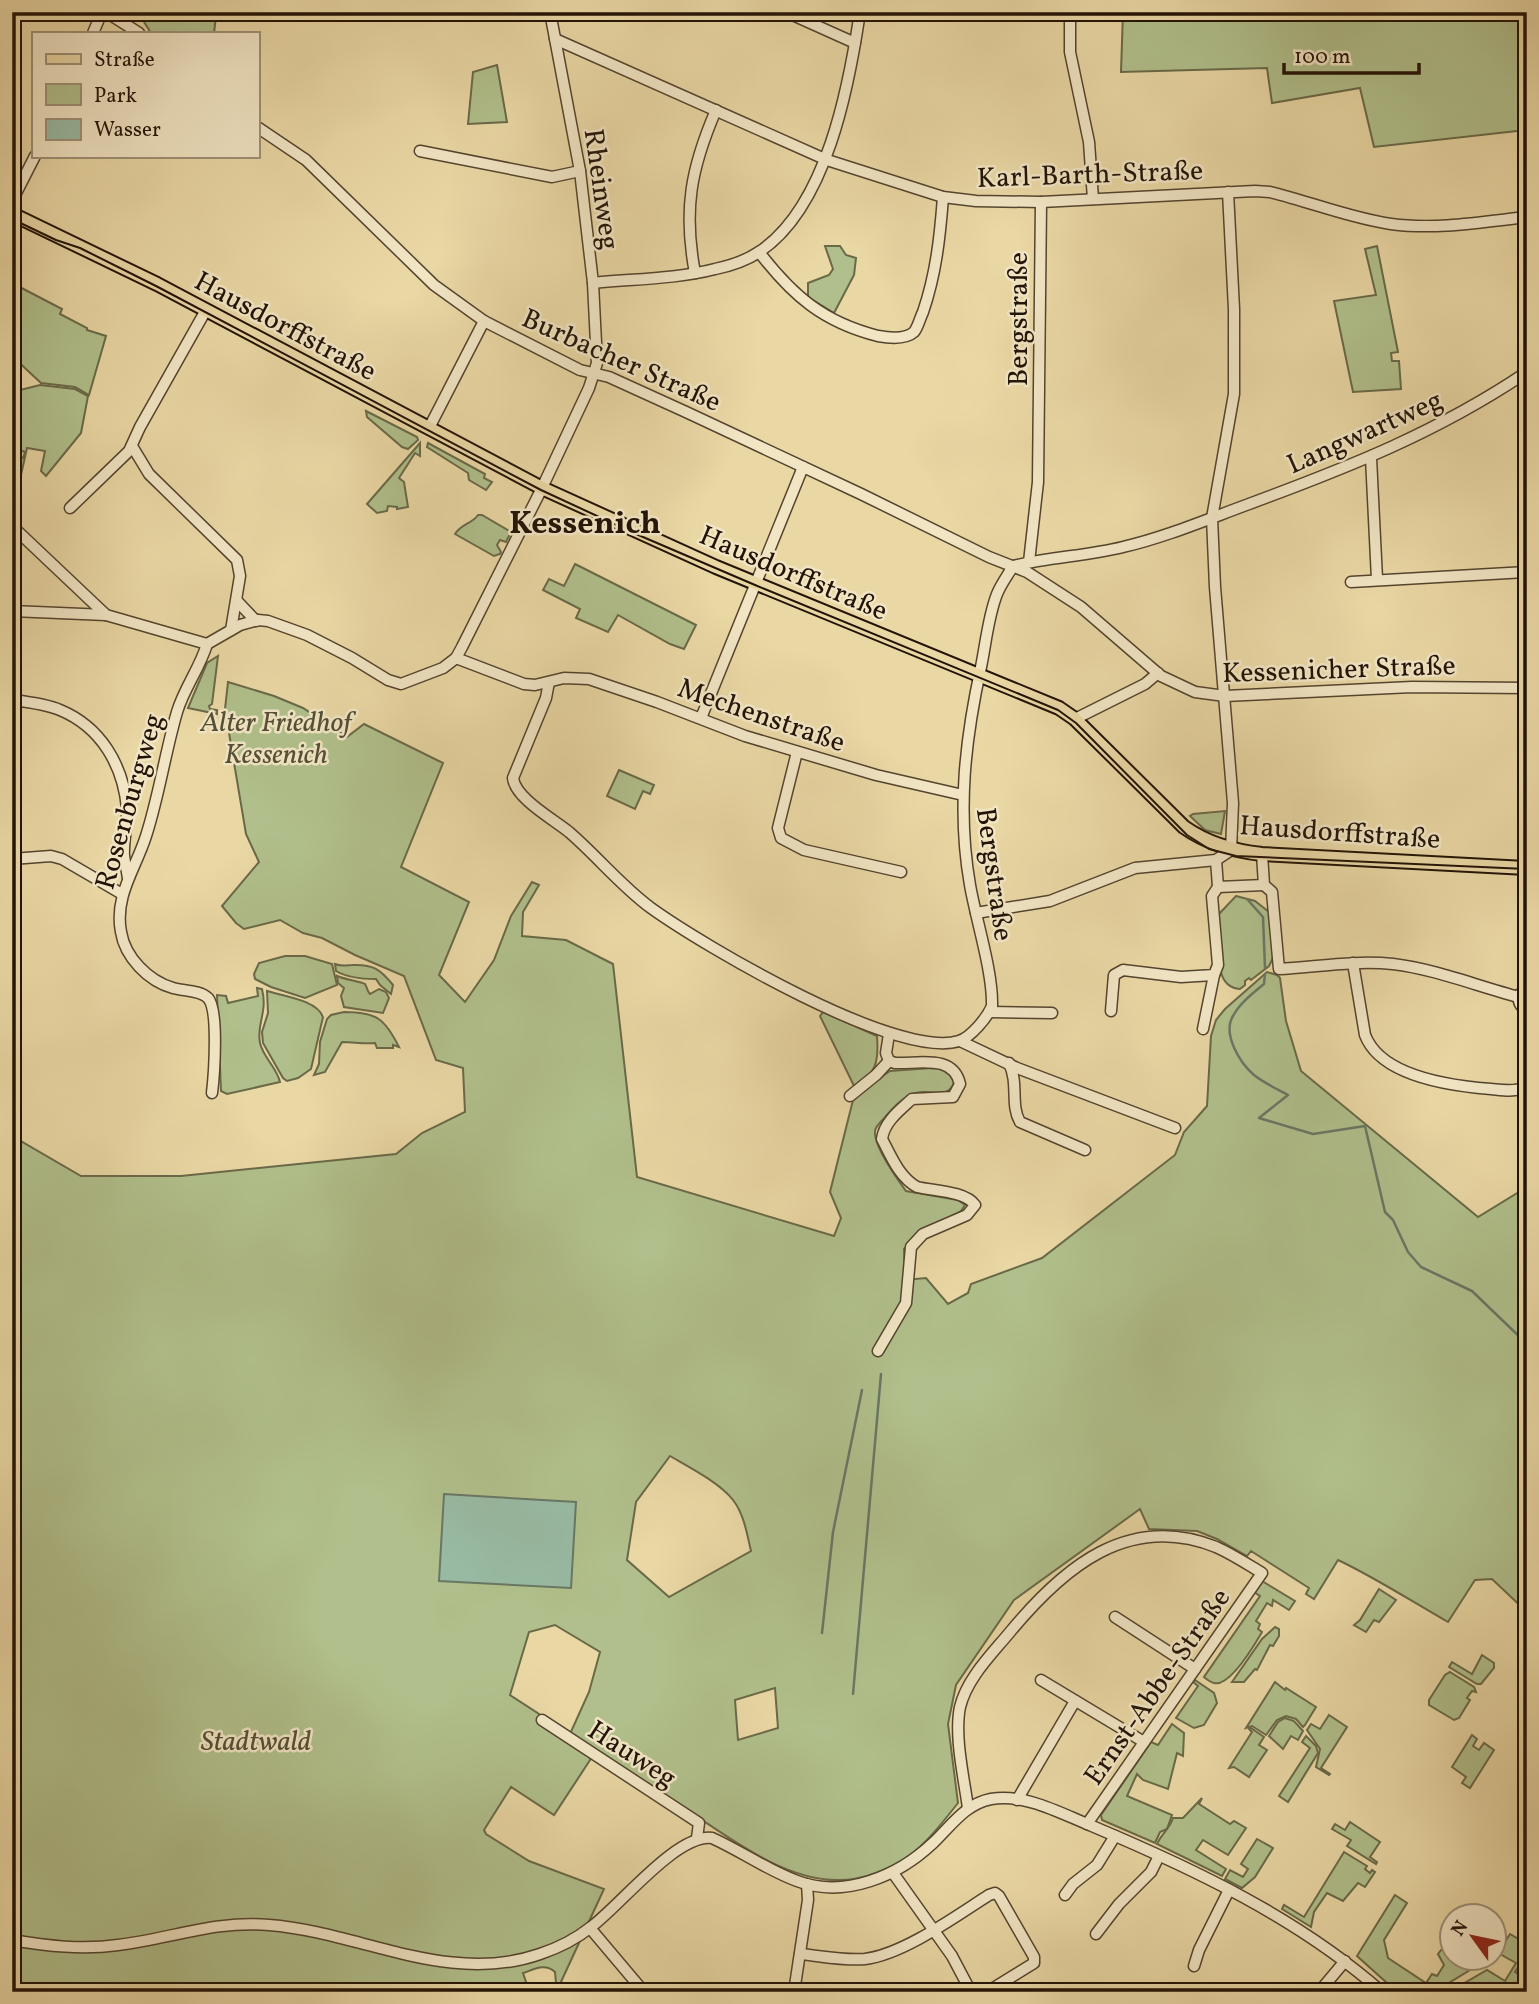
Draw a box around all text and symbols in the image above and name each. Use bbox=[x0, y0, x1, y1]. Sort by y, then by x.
legend bbox=[32, 32, 259, 158]
scale bar bbox=[1284, 32, 1418, 76]
text: 100 m bbox=[1294, 43, 1351, 72]
text: Straße bbox=[94, 46, 155, 75]
text: Park bbox=[94, 82, 137, 111]
text: Wasser bbox=[94, 116, 161, 145]
street label: Rheinweg bbox=[573, 126, 628, 253]
street label: Karl-Barth-Straße bbox=[976, 152, 1204, 199]
street label: Bergstraße bbox=[1000, 252, 1039, 386]
street label: Hausdorffstraße bbox=[187, 263, 383, 392]
street label: Burbacher Straße bbox=[515, 300, 727, 423]
street label: Langwartweg bbox=[1281, 382, 1449, 485]
district label: Kessenich bbox=[509, 503, 661, 547]
street label: Hausdorffstraße bbox=[693, 517, 893, 632]
street label: Kessenicher Straße bbox=[1222, 647, 1457, 694]
street label: Mechenstraße bbox=[672, 669, 850, 763]
park label: Alter Friedhof Kessenich bbox=[199, 704, 356, 775]
street label: Rosenburgweg bbox=[87, 709, 174, 894]
street label: Bergstraße bbox=[965, 805, 1022, 944]
street label: Hausdorffstraße bbox=[1238, 807, 1442, 860]
street label: Ernst-Abbe-Straße bbox=[1075, 1581, 1241, 1794]
street label: Hauweg bbox=[580, 1712, 684, 1798]
park label: Stadtwald bbox=[201, 1723, 311, 1762]
north arrow bbox=[1438, 1902, 1508, 1972]
text: N bbox=[1446, 1916, 1475, 1942]

